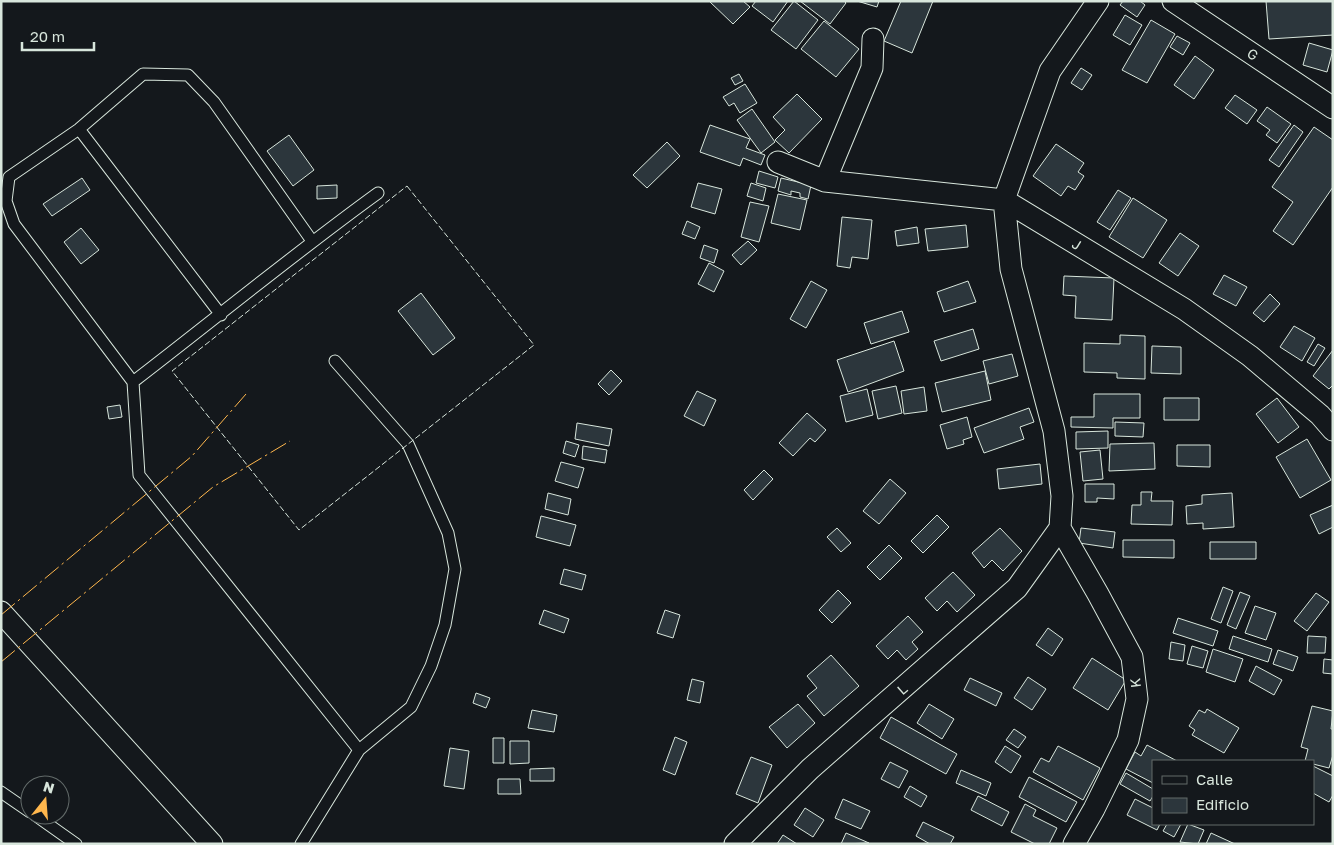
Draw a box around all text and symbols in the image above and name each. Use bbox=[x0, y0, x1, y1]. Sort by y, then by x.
scale bar bbox=[22, 20, 95, 52]
text: 20 m bbox=[30, 27, 65, 45]
street label: G bbox=[1244, 44, 1262, 64]
street label: J bbox=[1069, 235, 1085, 253]
street label: K bbox=[1126, 677, 1144, 689]
street label: L bbox=[893, 680, 911, 698]
legend bbox=[1152, 760, 1314, 825]
text: Calle bbox=[1196, 770, 1233, 788]
north arrow bbox=[20, 775, 70, 825]
text: N bbox=[41, 777, 57, 797]
text: Edificio bbox=[1196, 795, 1249, 813]

